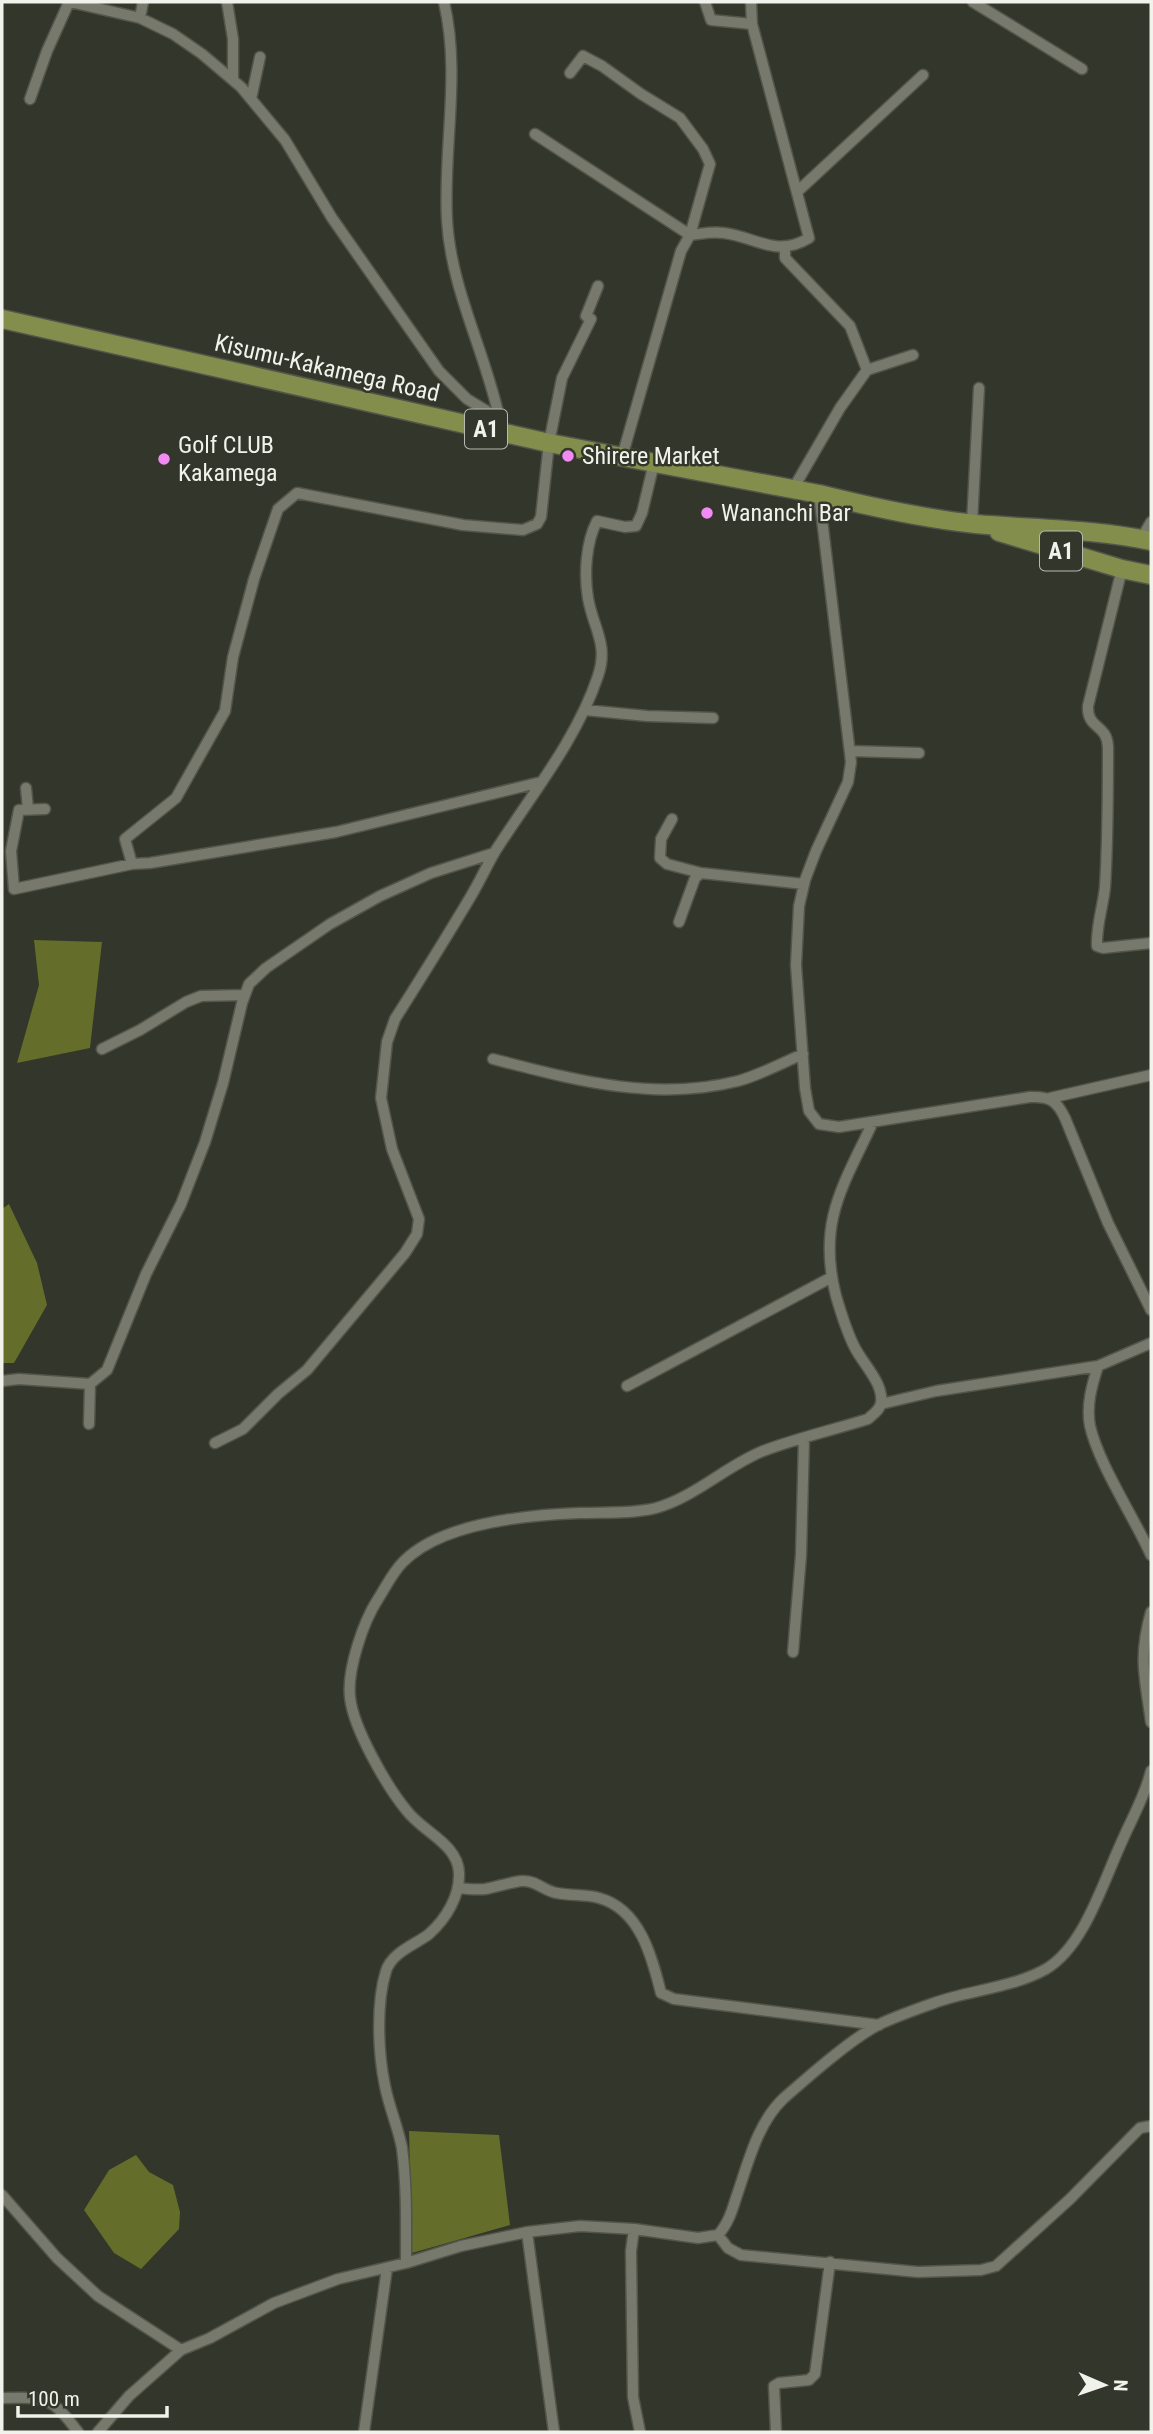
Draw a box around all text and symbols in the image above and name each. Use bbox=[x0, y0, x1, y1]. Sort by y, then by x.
street label: Kisumu-Kakamega Road bbox=[212, 328, 442, 408]
road number: A1 bbox=[465, 410, 507, 448]
place label: Golf CLUB Kakamega bbox=[178, 431, 278, 487]
place label: Shirere Market bbox=[582, 442, 720, 470]
marker: Shirere Market bbox=[560, 448, 576, 464]
marker: Golf CLUB Kakamega bbox=[156, 451, 172, 467]
place label: Wananchi Bar bbox=[721, 499, 851, 527]
marker: Wananchi Bar bbox=[699, 505, 715, 521]
road number: A1 bbox=[1040, 531, 1082, 570]
north arrow bbox=[1069, 2350, 1139, 2420]
scale bar bbox=[18, 2374, 166, 2418]
text: N bbox=[1109, 2379, 1132, 2392]
text: 100 m bbox=[28, 2387, 80, 2411]

